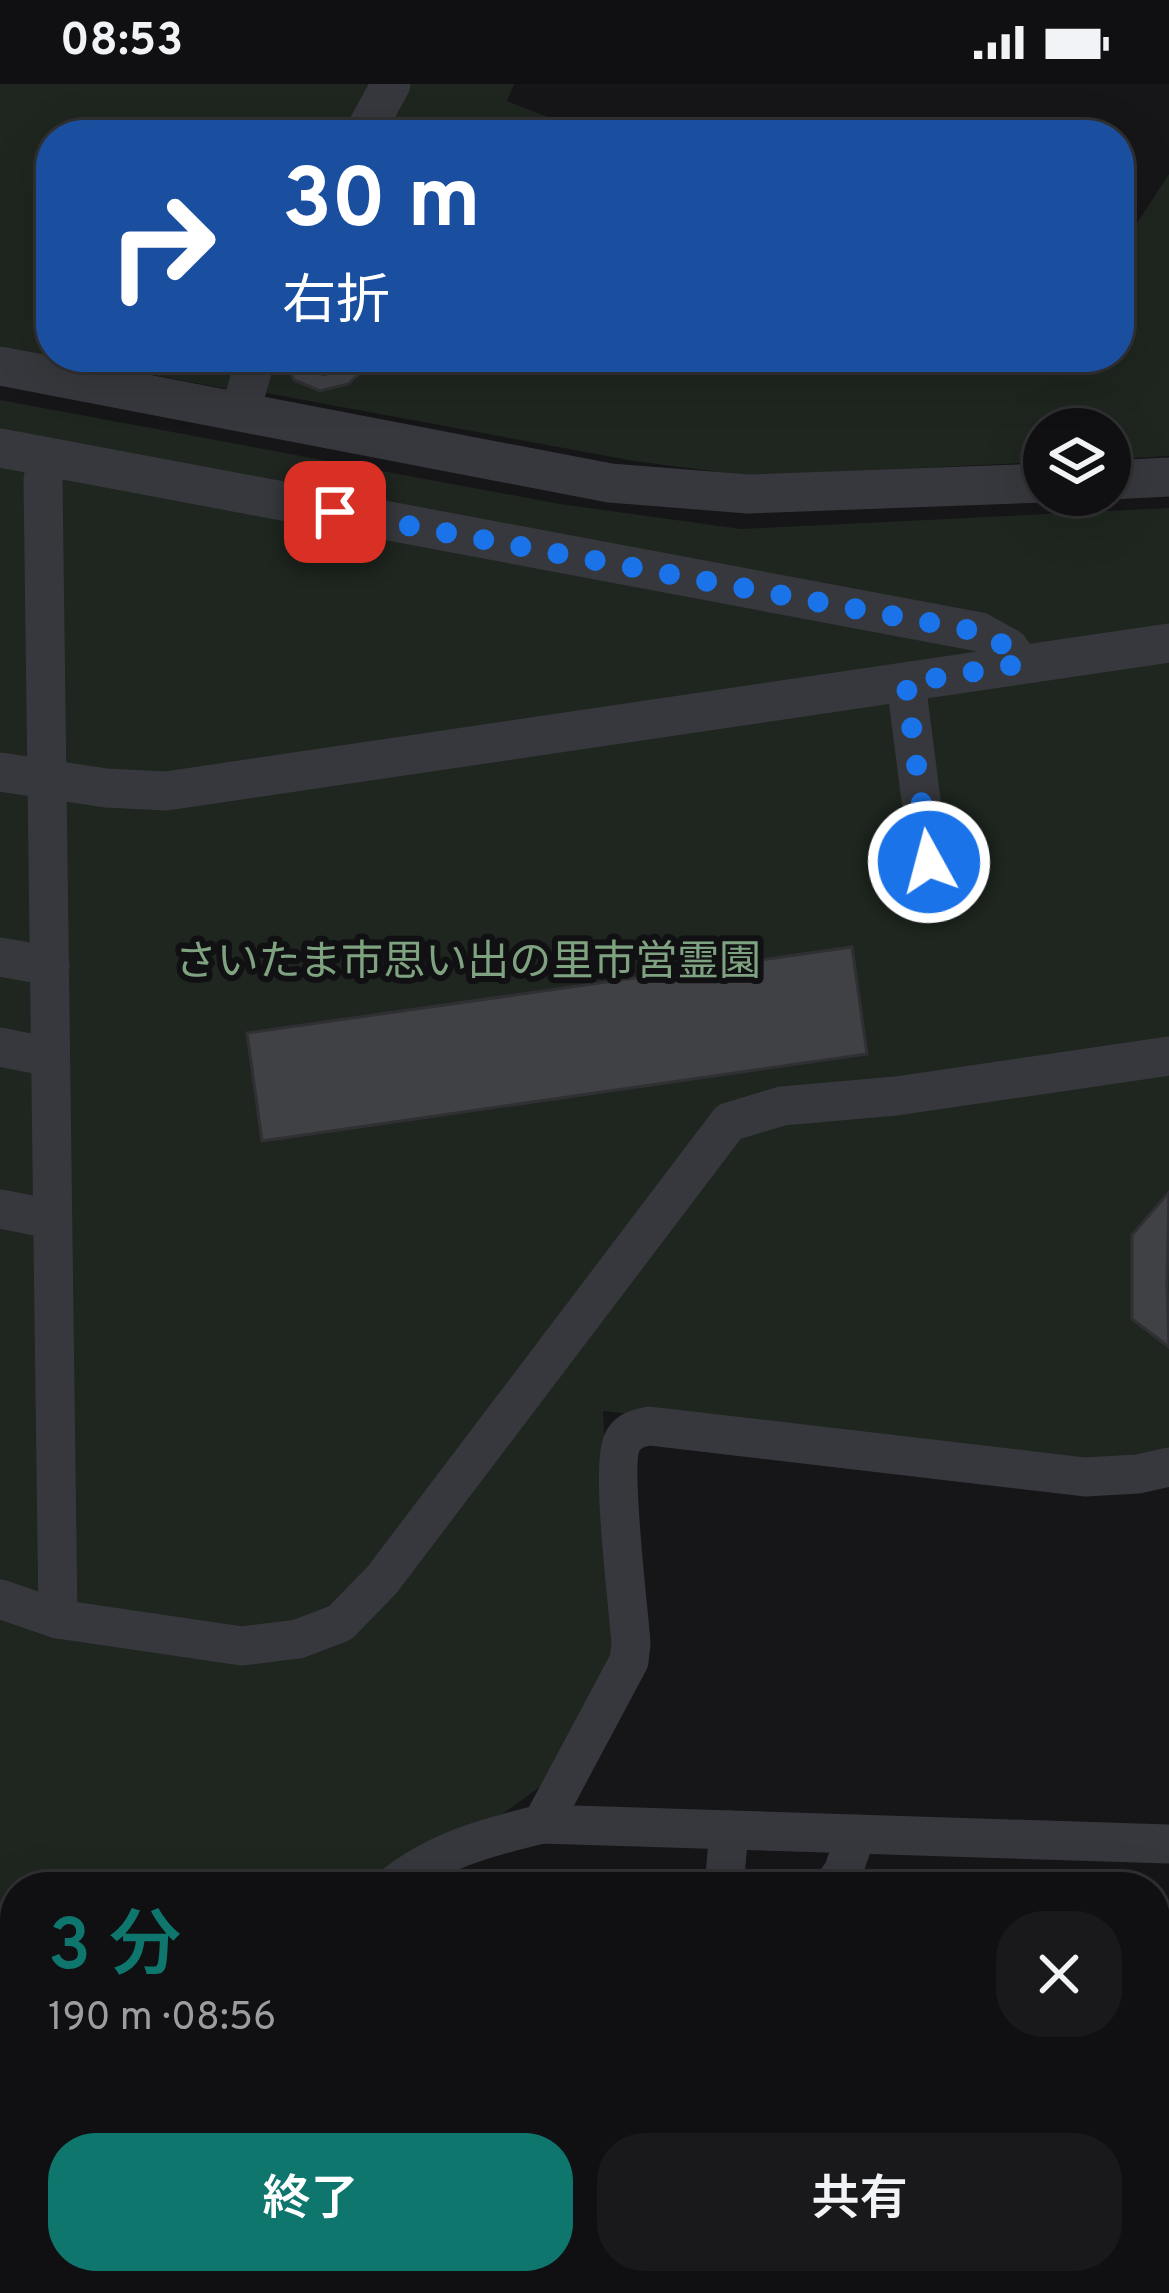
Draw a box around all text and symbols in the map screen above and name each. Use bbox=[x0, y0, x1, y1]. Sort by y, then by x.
text: 08:53 bbox=[60, 14, 183, 71]
text: 30 m bbox=[282, 151, 481, 257]
icon: right bbox=[84, 168, 240, 324]
text: 右折 bbox=[282, 270, 390, 339]
map controls bbox=[1023, 408, 1131, 516]
button: layers bbox=[1023, 408, 1131, 516]
pin bbox=[284, 461, 386, 563]
icon: arrive bbox=[302, 479, 368, 545]
position arrow bbox=[866, 799, 992, 925]
park label: さいたま市思い出の里市営霊園 bbox=[175, 938, 761, 991]
text: 3 分 bbox=[48, 1904, 181, 1996]
button: close bbox=[996, 1911, 1122, 2037]
text: 190 m · 08:56 bbox=[48, 1995, 276, 2044]
button: 終了 bbox=[48, 2133, 573, 2271]
button: 共有 bbox=[597, 2133, 1122, 2271]

